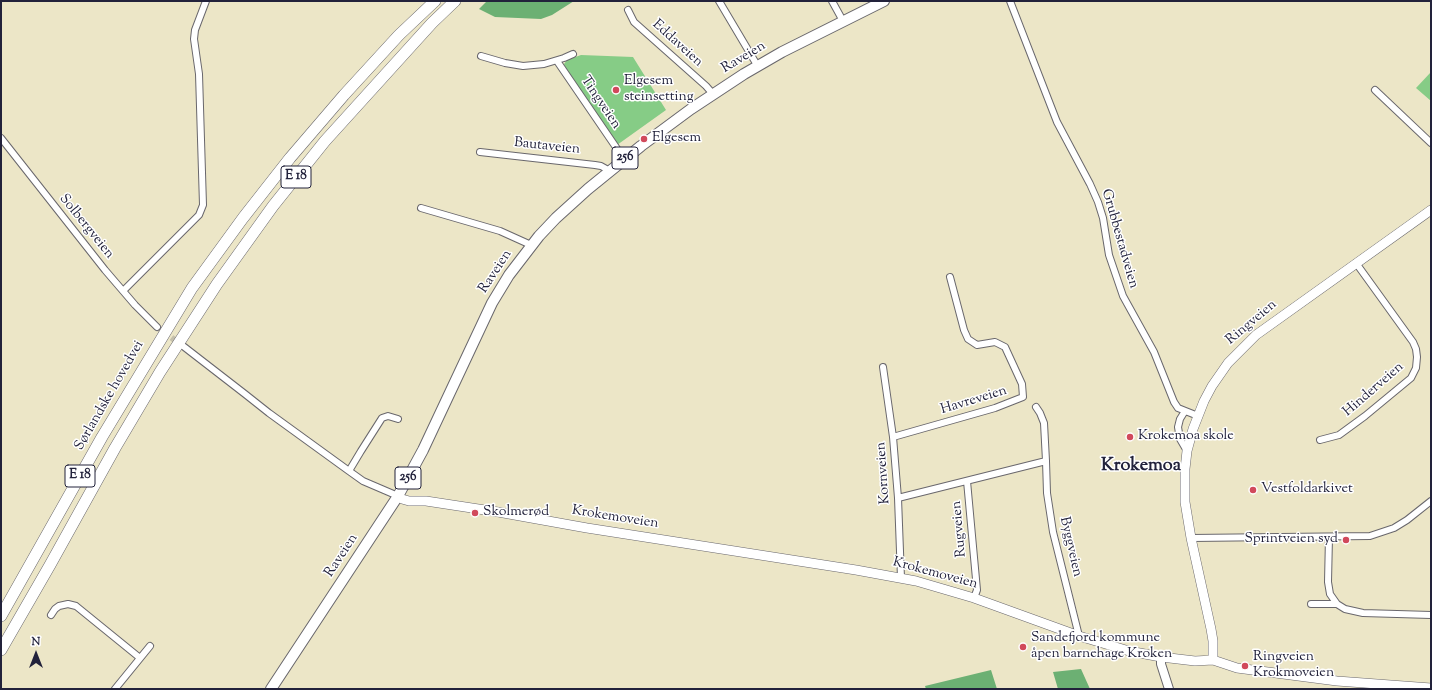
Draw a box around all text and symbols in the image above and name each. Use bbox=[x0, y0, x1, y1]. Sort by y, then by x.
street label: Eddaveien bbox=[648, 17, 706, 71]
street label: Raveien bbox=[719, 38, 769, 78]
street label: Tingveien bbox=[576, 73, 624, 133]
place label: Elgesem steinsetting bbox=[624, 74, 694, 106]
marker: Elgesem steinsetting bbox=[611, 85, 621, 95]
place label: Elgesem bbox=[652, 131, 701, 147]
marker: Elgesem bbox=[639, 134, 649, 144]
street label: Bautaveien bbox=[513, 135, 581, 159]
road number: 256 bbox=[612, 147, 638, 169]
road number: E 18 bbox=[281, 166, 311, 188]
street label: Grubbestadveien bbox=[1097, 187, 1141, 291]
street label: Solbergveien bbox=[55, 191, 117, 263]
street label: Raveien bbox=[476, 247, 516, 297]
street label: Ringveien bbox=[1223, 297, 1281, 349]
street label: Sørlandske hovedvei bbox=[72, 338, 148, 454]
street label: Hinderveien bbox=[1340, 359, 1408, 421]
street label: Havreveien bbox=[939, 383, 1009, 419]
place label: Krokemoa skole bbox=[1138, 429, 1234, 445]
marker: Krokemoa skole bbox=[1125, 432, 1135, 442]
street label: Kornveien bbox=[873, 441, 895, 505]
district label: Krokemoa bbox=[1101, 456, 1181, 478]
road number: E 18 bbox=[65, 465, 95, 487]
road number: 256 bbox=[395, 467, 421, 489]
place label: Vestfoldarkivet bbox=[1261, 482, 1353, 498]
marker: Vestfoldarkivet bbox=[1248, 485, 1258, 495]
street label: Rugveien bbox=[949, 500, 971, 558]
street label: Krokemoveien bbox=[571, 503, 659, 533]
place label: Skolmerød bbox=[483, 505, 549, 521]
marker: Skolmerød bbox=[470, 508, 480, 518]
street label: Byggveien bbox=[1055, 515, 1085, 579]
street label: Raveien bbox=[322, 531, 362, 581]
place label: Sprintveien syd bbox=[1244, 532, 1338, 548]
marker: Sprintveien syd bbox=[1341, 535, 1351, 545]
street label: Krokemoveien bbox=[891, 555, 979, 593]
place label: Sandefjord kommune åpen barnehage Kroken bbox=[1031, 631, 1172, 664]
north arrow bbox=[16, 634, 56, 674]
text: N bbox=[32, 634, 40, 650]
marker: Sandefjord kommune åpen barnehage Kroken bbox=[1018, 642, 1028, 652]
place label: Ringveien Krokmoveien bbox=[1253, 650, 1334, 682]
marker: Ringveien Krokmoveien bbox=[1240, 661, 1250, 671]

